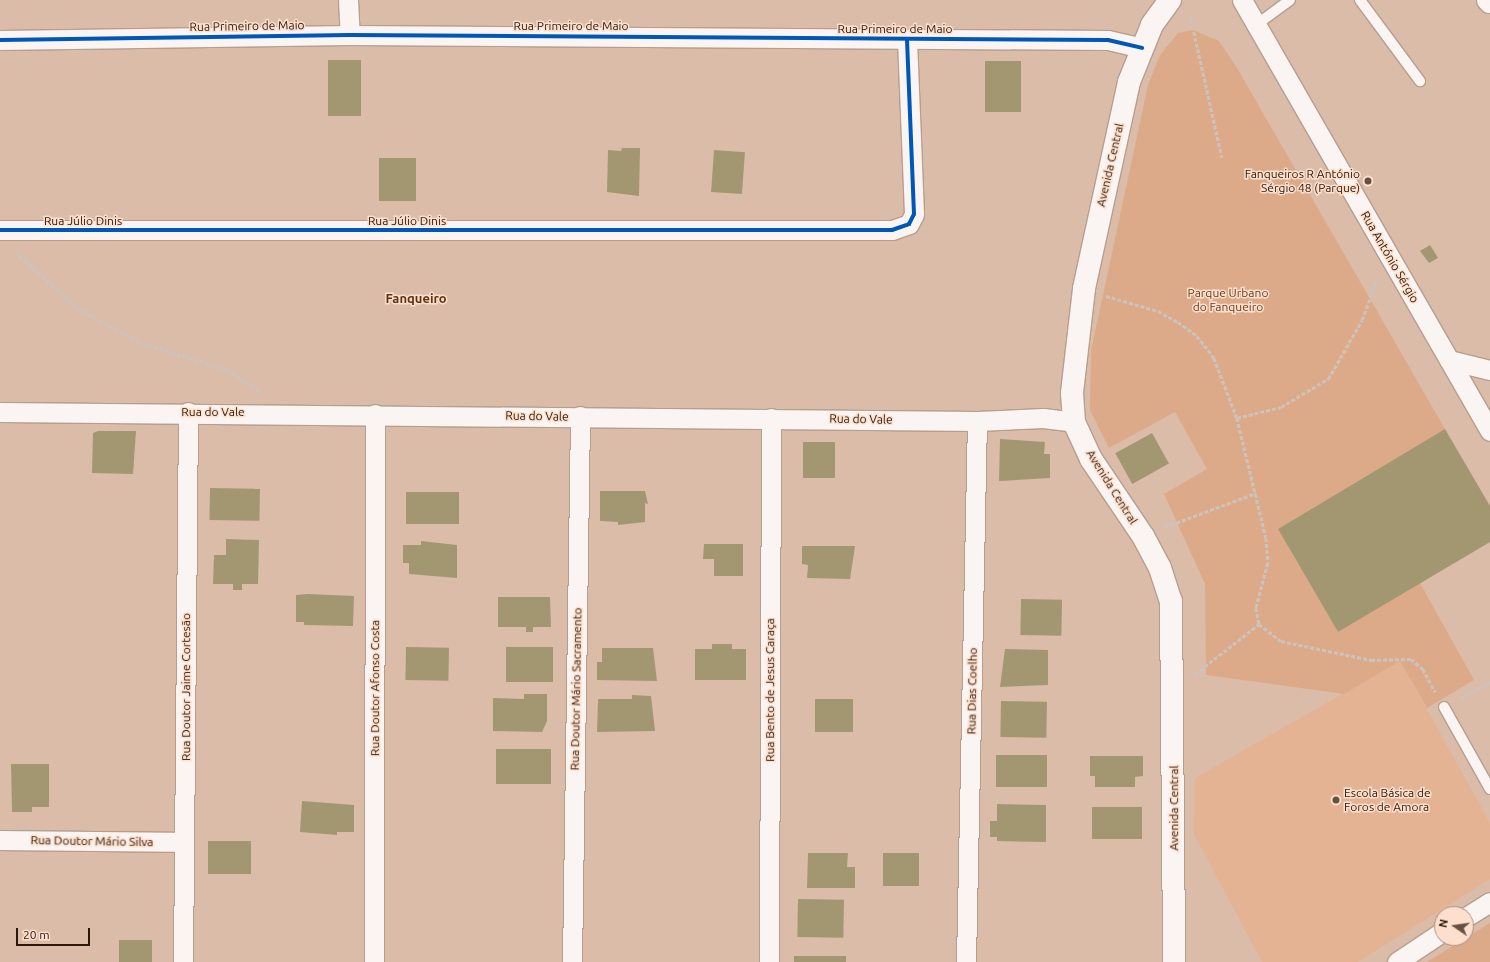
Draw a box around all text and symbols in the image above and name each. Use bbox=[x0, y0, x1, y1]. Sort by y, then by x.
street label: Rua Primeiro de Maio bbox=[189, 18, 305, 34]
street label: Rua Primeiro de Maio bbox=[513, 19, 629, 33]
street label: Rua Primeiro de Maio bbox=[837, 22, 953, 36]
street label: Avenida Central bbox=[1093, 122, 1127, 208]
place label: Fanqueiros R António Sérgio 48 (Parque) bbox=[1245, 167, 1360, 195]
marker: Fanqueiros R António Sérgio 48 (Parque) bbox=[1363, 176, 1373, 186]
street label: Rua António Sérgio bbox=[1358, 209, 1422, 305]
street label: Rua Júlio Dinis bbox=[44, 214, 122, 228]
street label: Rua Júlio Dinis bbox=[368, 214, 446, 228]
park label: Parque Urbano do Fanqueiro bbox=[1188, 286, 1268, 314]
district label: Fanqueiro bbox=[385, 290, 447, 306]
street label: Rua do Vale bbox=[181, 405, 245, 419]
street label: Rua do Vale bbox=[505, 408, 569, 424]
street label: Rua do Vale bbox=[829, 411, 893, 427]
street label: Avenida Central bbox=[1083, 447, 1141, 527]
street label: Rua Doutor Mário Sacramento bbox=[567, 608, 585, 770]
street label: Rua Doutor Jaime Cortesão bbox=[179, 613, 193, 761]
street label: Rua Bento de Jesus Caraça bbox=[763, 618, 777, 762]
street label: Rua Doutor Afonso Costa bbox=[368, 620, 382, 756]
street label: Rua Dias Coelho bbox=[964, 648, 980, 734]
street label: Avenida Central bbox=[1167, 765, 1181, 851]
place label: Escola Básica de Foros de Amora bbox=[1344, 786, 1431, 814]
marker: Escola Básica de Foros de Amora bbox=[1331, 795, 1341, 805]
street label: Rua Doutor Mário Silva bbox=[30, 833, 154, 849]
north arrow bbox=[1434, 906, 1474, 946]
text: N bbox=[1437, 918, 1450, 929]
scale bar bbox=[18, 920, 92, 946]
text: 20 m bbox=[23, 928, 50, 941]

